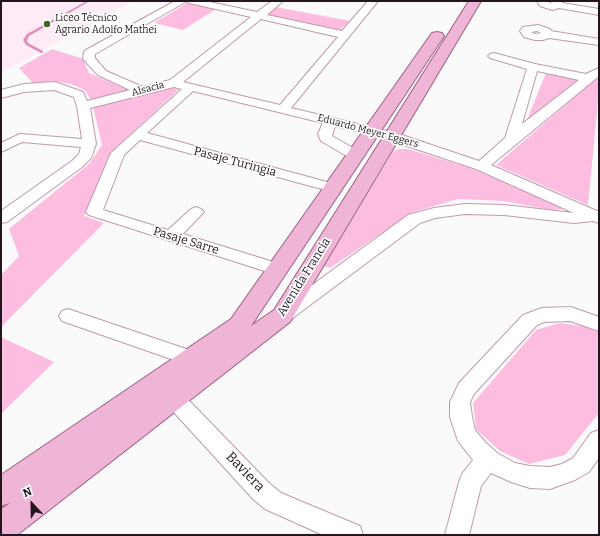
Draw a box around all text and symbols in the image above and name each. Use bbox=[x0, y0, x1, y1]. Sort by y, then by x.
place label: Liceo Técnico Agrario Adolfo Mathei bbox=[55, 12, 157, 36]
marker: Liceo Técnico Agrario Adolfo Mathei bbox=[42, 19, 52, 29]
street label: Alsacia bbox=[130, 79, 166, 99]
street label: Eduardo Meyer Eggers bbox=[316, 112, 420, 150]
street label: Pasaje Turingia bbox=[192, 144, 278, 180]
street label: Pasaje Sarre bbox=[151, 224, 221, 258]
street label: Avenida Francia bbox=[274, 235, 334, 319]
street label: Baviera bbox=[222, 449, 268, 495]
north arrow bbox=[12, 484, 52, 524]
text: N bbox=[21, 485, 34, 500]

